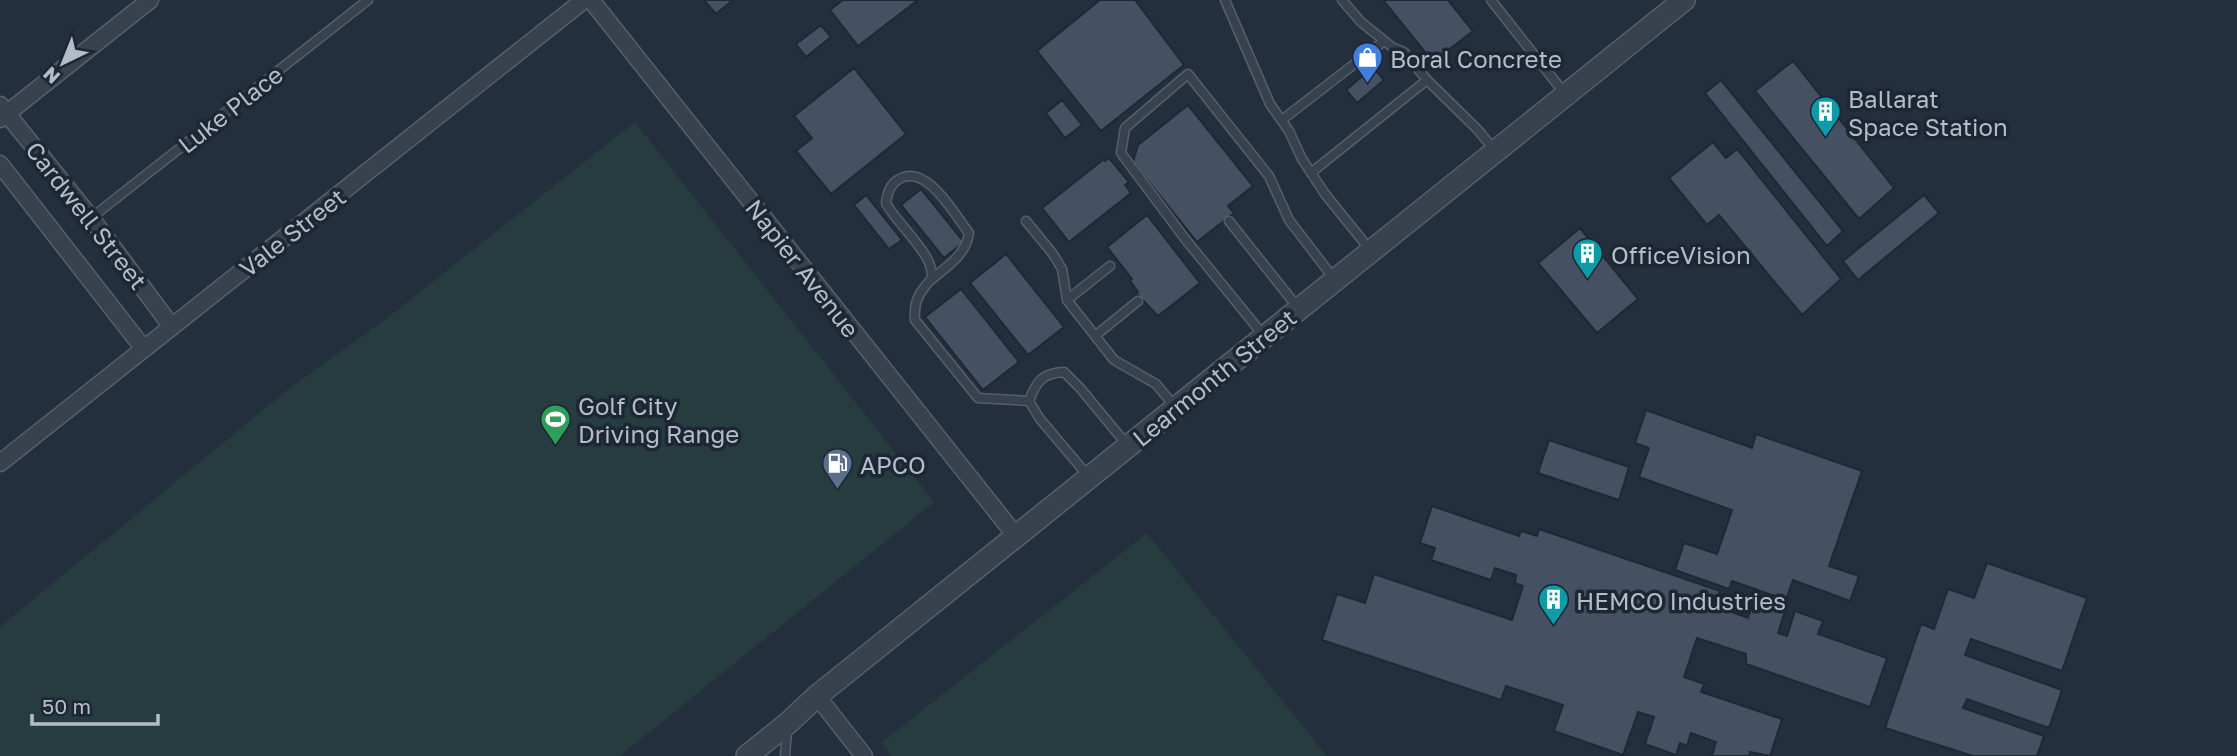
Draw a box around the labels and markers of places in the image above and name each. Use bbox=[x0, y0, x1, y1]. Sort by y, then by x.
shop icon: Boral Concrete bbox=[1350, 41, 1384, 85]
place label: Boral Concrete bbox=[1390, 44, 1562, 73]
place label: Ballarat Space Station bbox=[1848, 84, 2008, 141]
building icon: Ballarat Space Station bbox=[1808, 95, 1842, 139]
building icon: OfficeVision bbox=[1571, 237, 1605, 281]
place label: OfficeVision bbox=[1611, 240, 1751, 269]
place label: Golf City Driving Range bbox=[578, 391, 739, 448]
sports icon: Golf City Driving Range bbox=[538, 402, 572, 446]
fuel station icon: APCO bbox=[820, 447, 854, 491]
place label: APCO bbox=[860, 450, 926, 479]
building icon: HEMCO Industries bbox=[1536, 583, 1570, 627]
place label: HEMCO Industries bbox=[1576, 586, 1786, 615]

